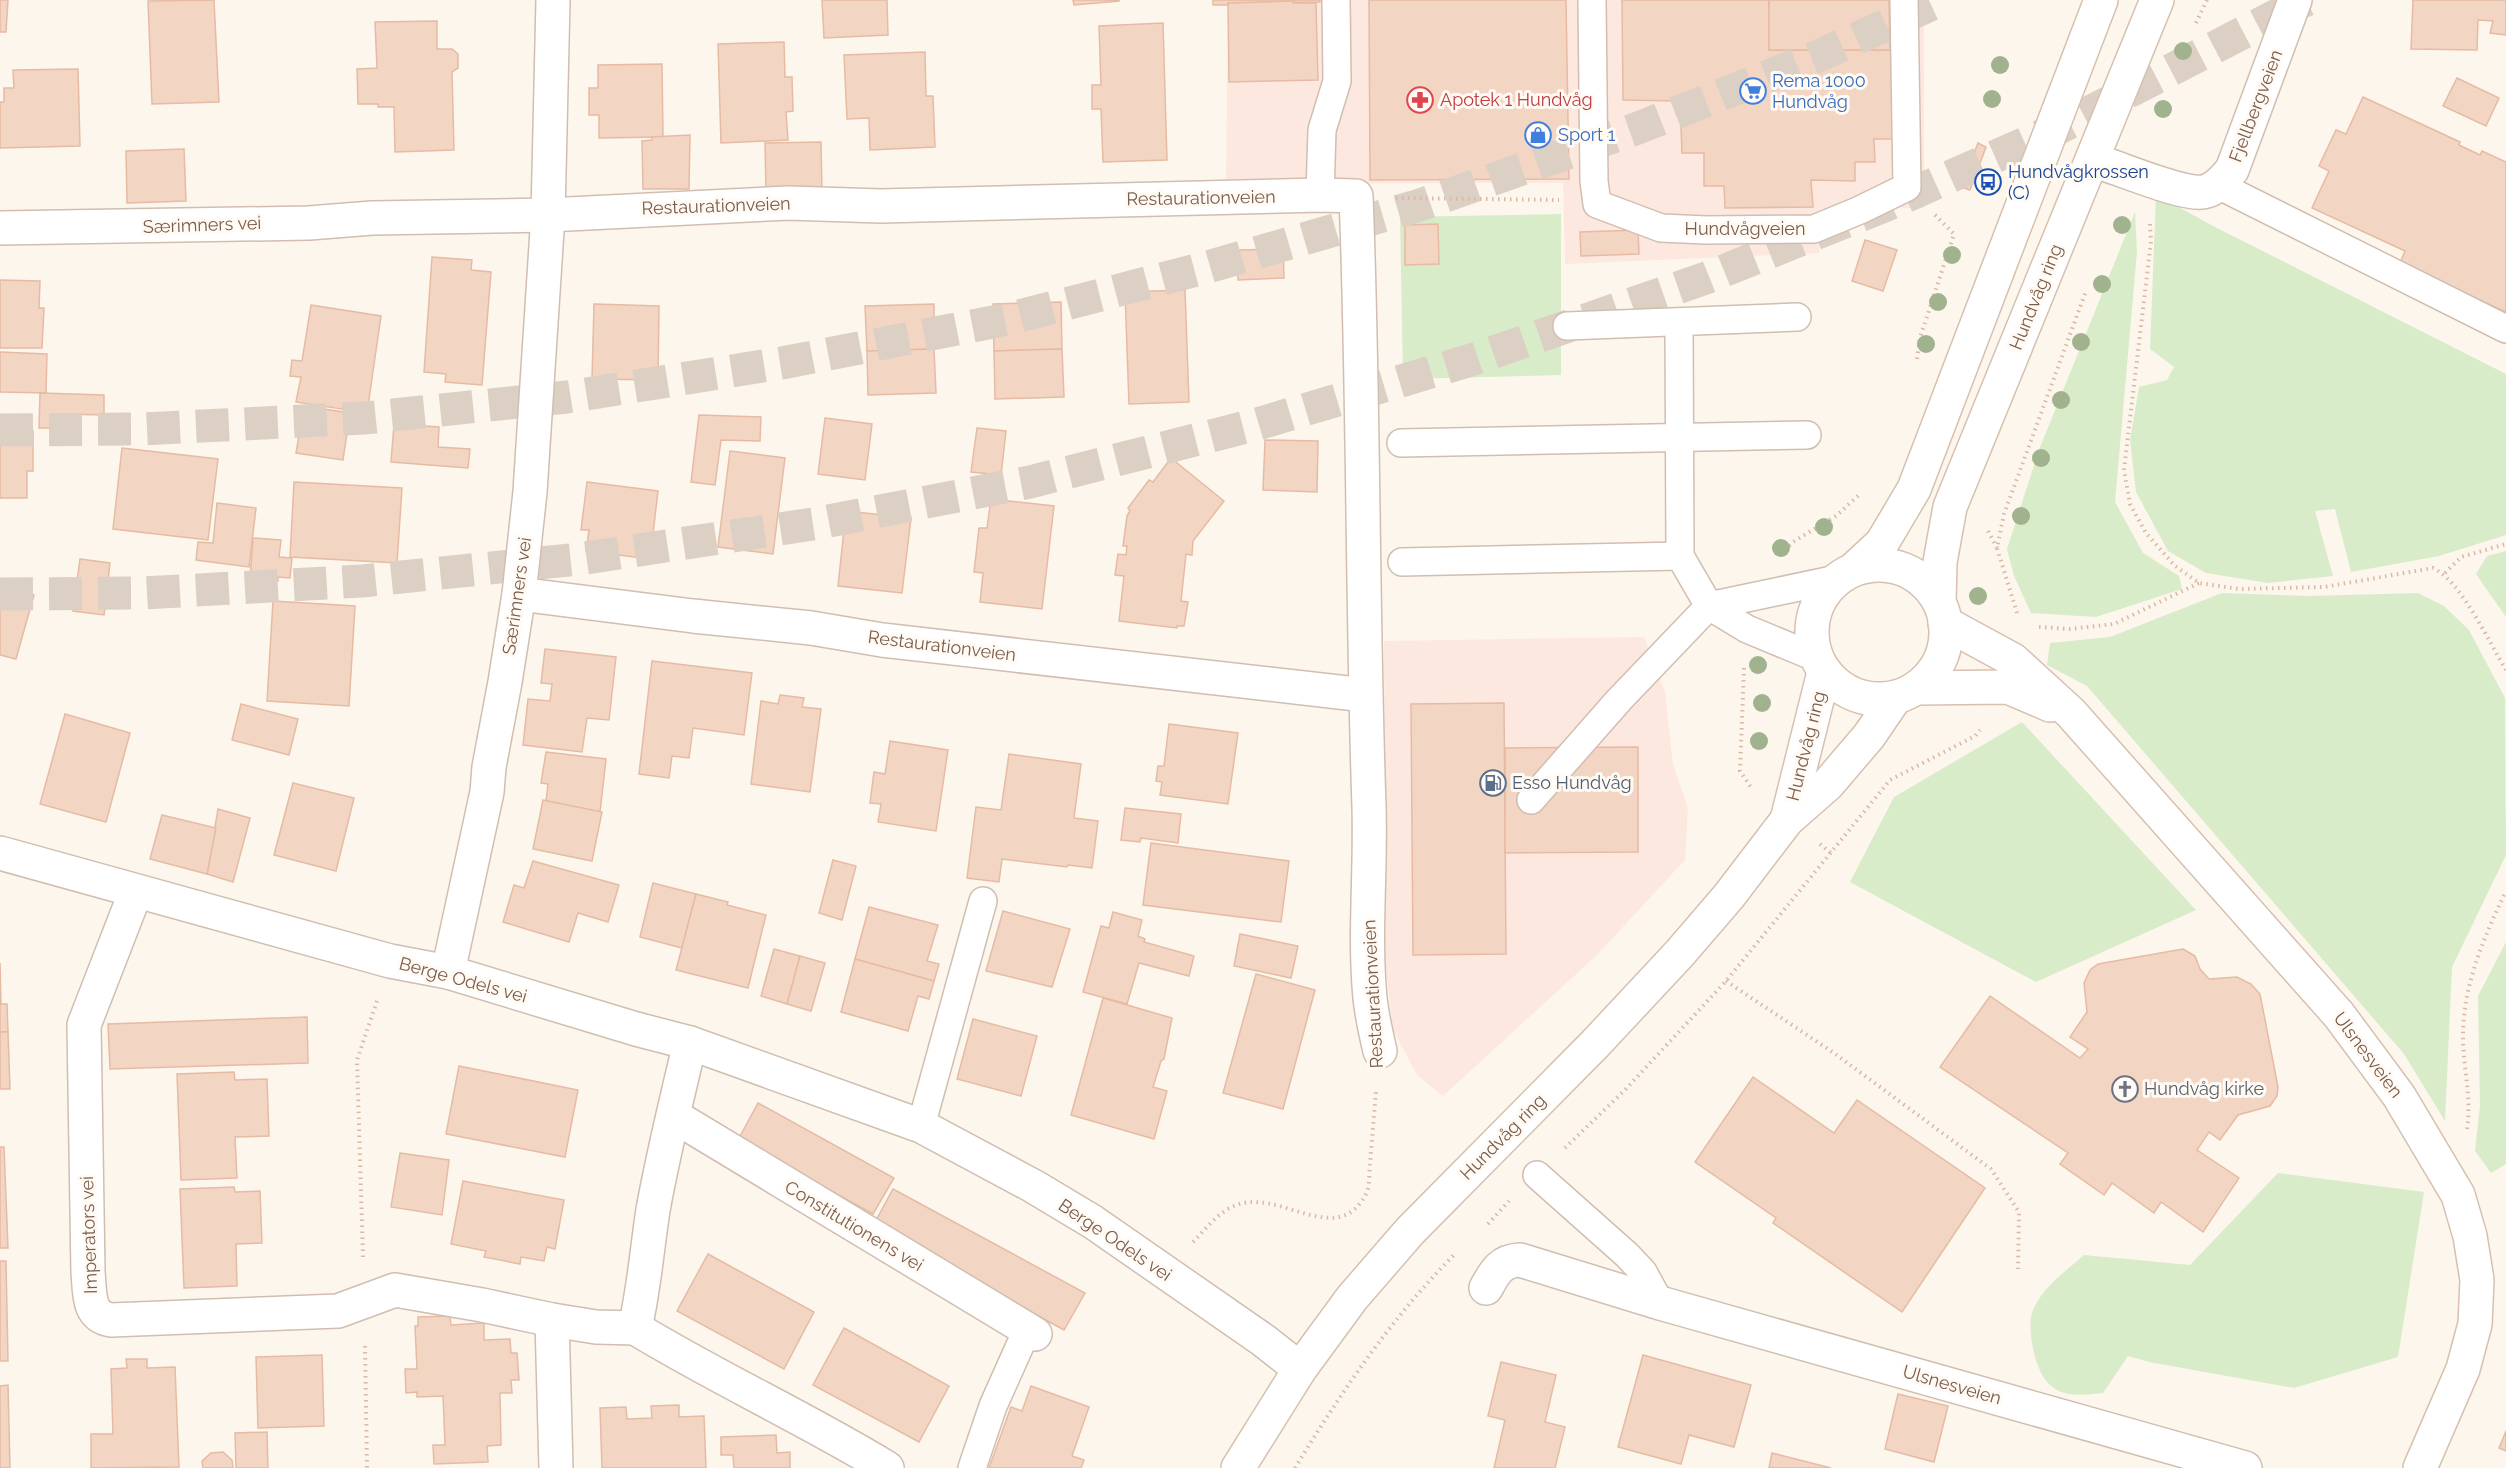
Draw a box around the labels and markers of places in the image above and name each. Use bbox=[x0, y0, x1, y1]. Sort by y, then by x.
place label: Rema 1000 Hundvåg bbox=[1772, 70, 1866, 112]
supermarket icon: Rema 1000 Hundvåg bbox=[1738, 76, 1768, 106]
pharmacy icon: Apotek 1 Hundvåg bbox=[1405, 85, 1435, 115]
place label: Apotek 1 Hundvåg bbox=[1440, 89, 1593, 110]
shop icon: Sport 1 bbox=[1523, 120, 1553, 150]
place label: Sport 1 bbox=[1558, 124, 1616, 145]
place label: Hundvågkrossen (C) bbox=[2008, 161, 2149, 203]
bus stop icon: Hundvågkrossen (C) bbox=[1973, 167, 2003, 197]
fuel station icon: Esso Hundvåg bbox=[1478, 768, 1508, 798]
place label: Esso Hundvåg bbox=[1512, 772, 1632, 793]
church icon: Hundvåg kirke bbox=[2110, 1074, 2140, 1104]
place label: Hundvåg kirke bbox=[2144, 1078, 2264, 1099]

